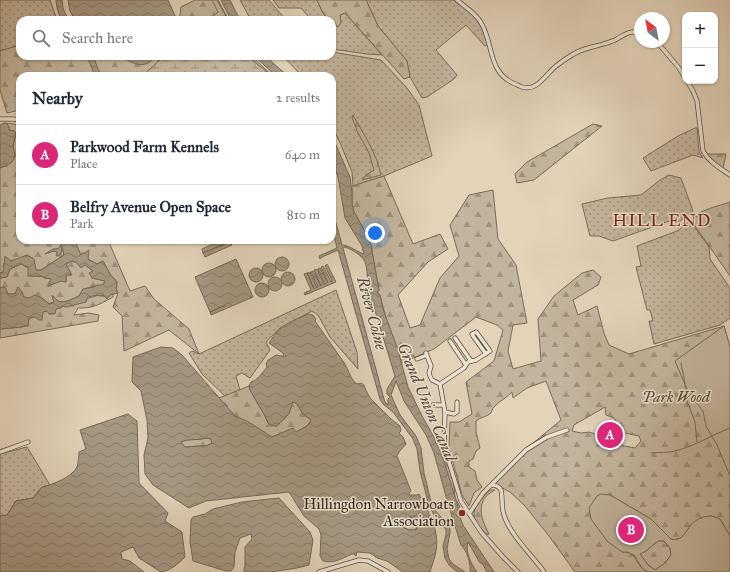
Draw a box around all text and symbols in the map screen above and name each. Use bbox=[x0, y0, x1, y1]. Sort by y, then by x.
north arrow bbox=[634, 12, 670, 48]
map controls bbox=[682, 12, 718, 84]
button: + bbox=[682, 12, 718, 48]
search box bbox=[16, 16, 336, 60]
icon: search bbox=[30, 27, 52, 49]
text: Search here bbox=[62, 29, 133, 47]
button: − bbox=[682, 48, 718, 84]
text: Nearby bbox=[32, 88, 83, 109]
text: 2 results bbox=[276, 90, 320, 106]
text: Parkwood Farm Kennels bbox=[70, 138, 219, 156]
text: A bbox=[41, 147, 49, 163]
text: 640 m bbox=[285, 147, 320, 163]
text: Place bbox=[70, 156, 97, 172]
text: Belfry Avenue Open Space bbox=[70, 198, 231, 216]
text: B bbox=[41, 207, 49, 223]
text: 810 m bbox=[287, 207, 320, 223]
district label: HILL END bbox=[613, 210, 711, 231]
text: Park bbox=[70, 216, 94, 232]
your location bbox=[365, 223, 385, 243]
water label: River Colne bbox=[353, 273, 391, 353]
water label: Grand Union Canal bbox=[393, 340, 461, 466]
park label: Park Wood bbox=[642, 388, 711, 406]
pin: A bbox=[597, 420, 623, 450]
place label: Hillingdon Narrowboats Association bbox=[304, 495, 454, 530]
marker: Hillingdon Narrowboats Association bbox=[457, 508, 467, 518]
pin: B bbox=[618, 515, 644, 545]

